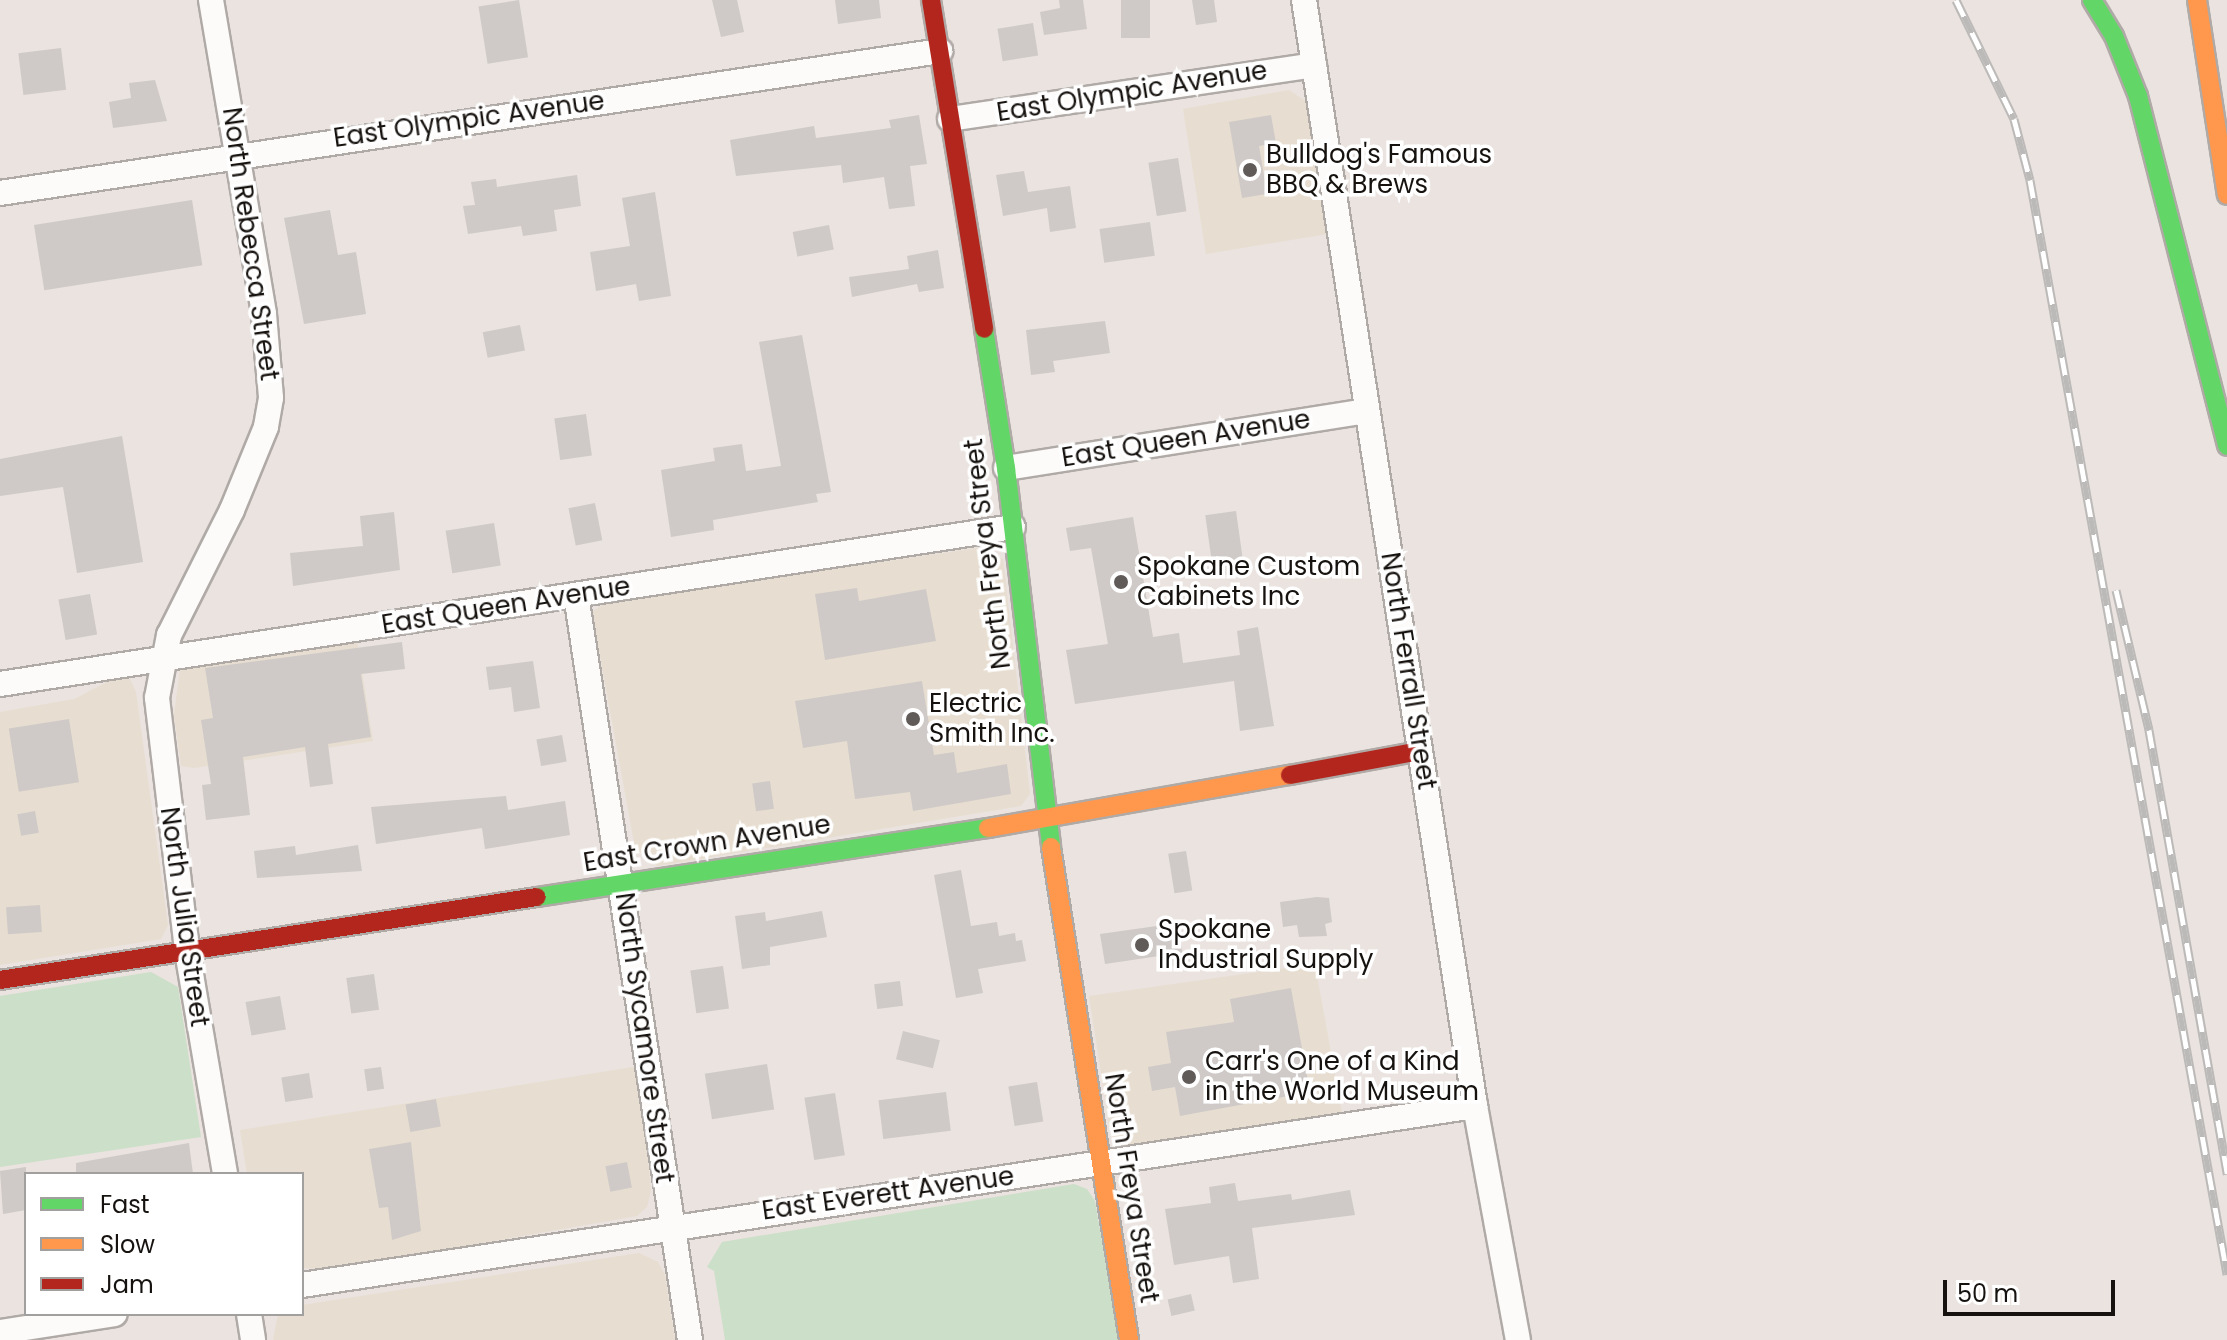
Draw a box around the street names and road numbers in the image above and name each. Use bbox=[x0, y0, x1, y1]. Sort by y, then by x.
street label: East Olympic Avenue bbox=[995, 55, 1269, 129]
street label: East Olympic Avenue bbox=[331, 86, 607, 154]
street label: North Rebecca Street bbox=[215, 105, 285, 383]
street label: East Queen Avenue bbox=[1059, 404, 1313, 474]
street label: North Freya Street bbox=[958, 437, 1018, 671]
street label: North Ferrall Street bbox=[1374, 550, 1442, 792]
street label: East Queen Avenue bbox=[379, 571, 633, 641]
street label: North Julia Street bbox=[153, 805, 215, 1029]
street label: East Crown Avenue bbox=[581, 809, 833, 879]
street label: North Sycamore Street bbox=[608, 891, 680, 1185]
street label: North Freya Street bbox=[1097, 1071, 1165, 1305]
street label: East Everett Avenue bbox=[760, 1161, 1016, 1227]

